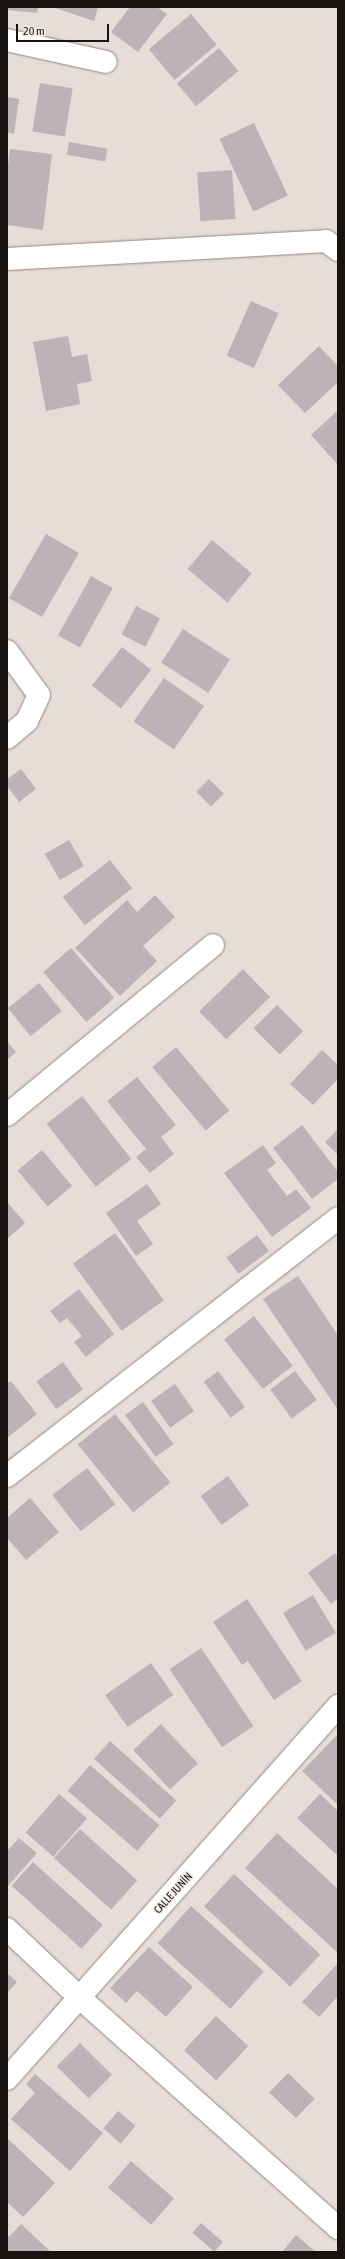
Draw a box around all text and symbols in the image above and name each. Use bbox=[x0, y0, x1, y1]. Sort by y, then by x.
scale bar bbox=[18, 16, 111, 42]
text: 20 m bbox=[23, 24, 45, 38]
street label: CALLE JUNÍN bbox=[151, 1870, 195, 1916]

